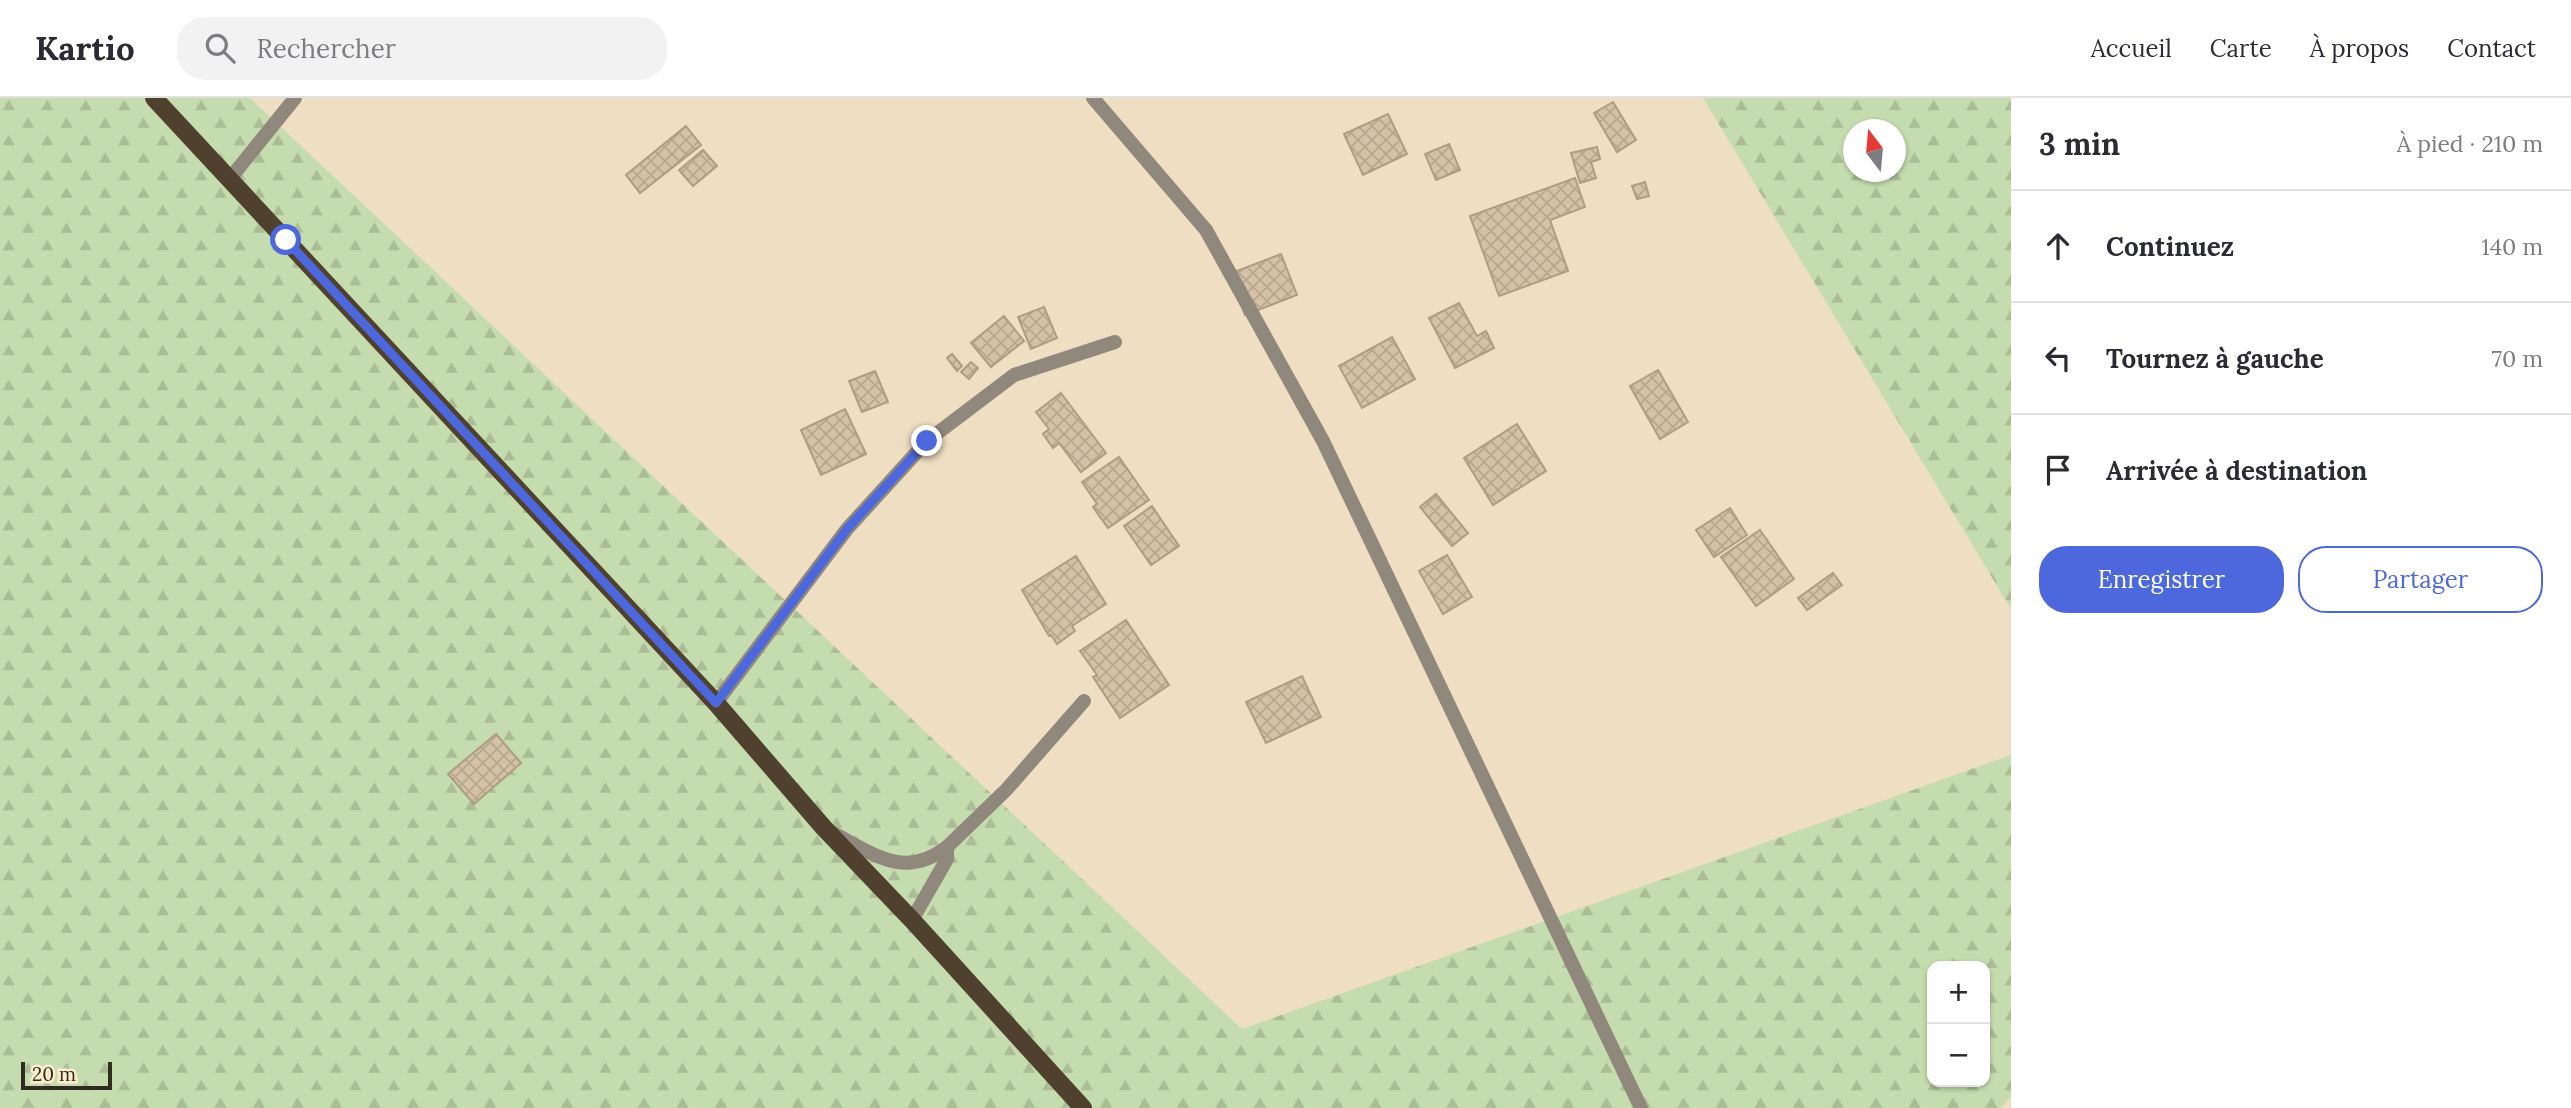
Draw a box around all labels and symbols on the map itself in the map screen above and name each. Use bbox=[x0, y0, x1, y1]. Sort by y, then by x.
north arrow bbox=[1843, 119, 1906, 182]
route start bbox=[270, 224, 301, 255]
route end bbox=[911, 425, 942, 456]
scale bar bbox=[21, 1059, 112, 1091]

